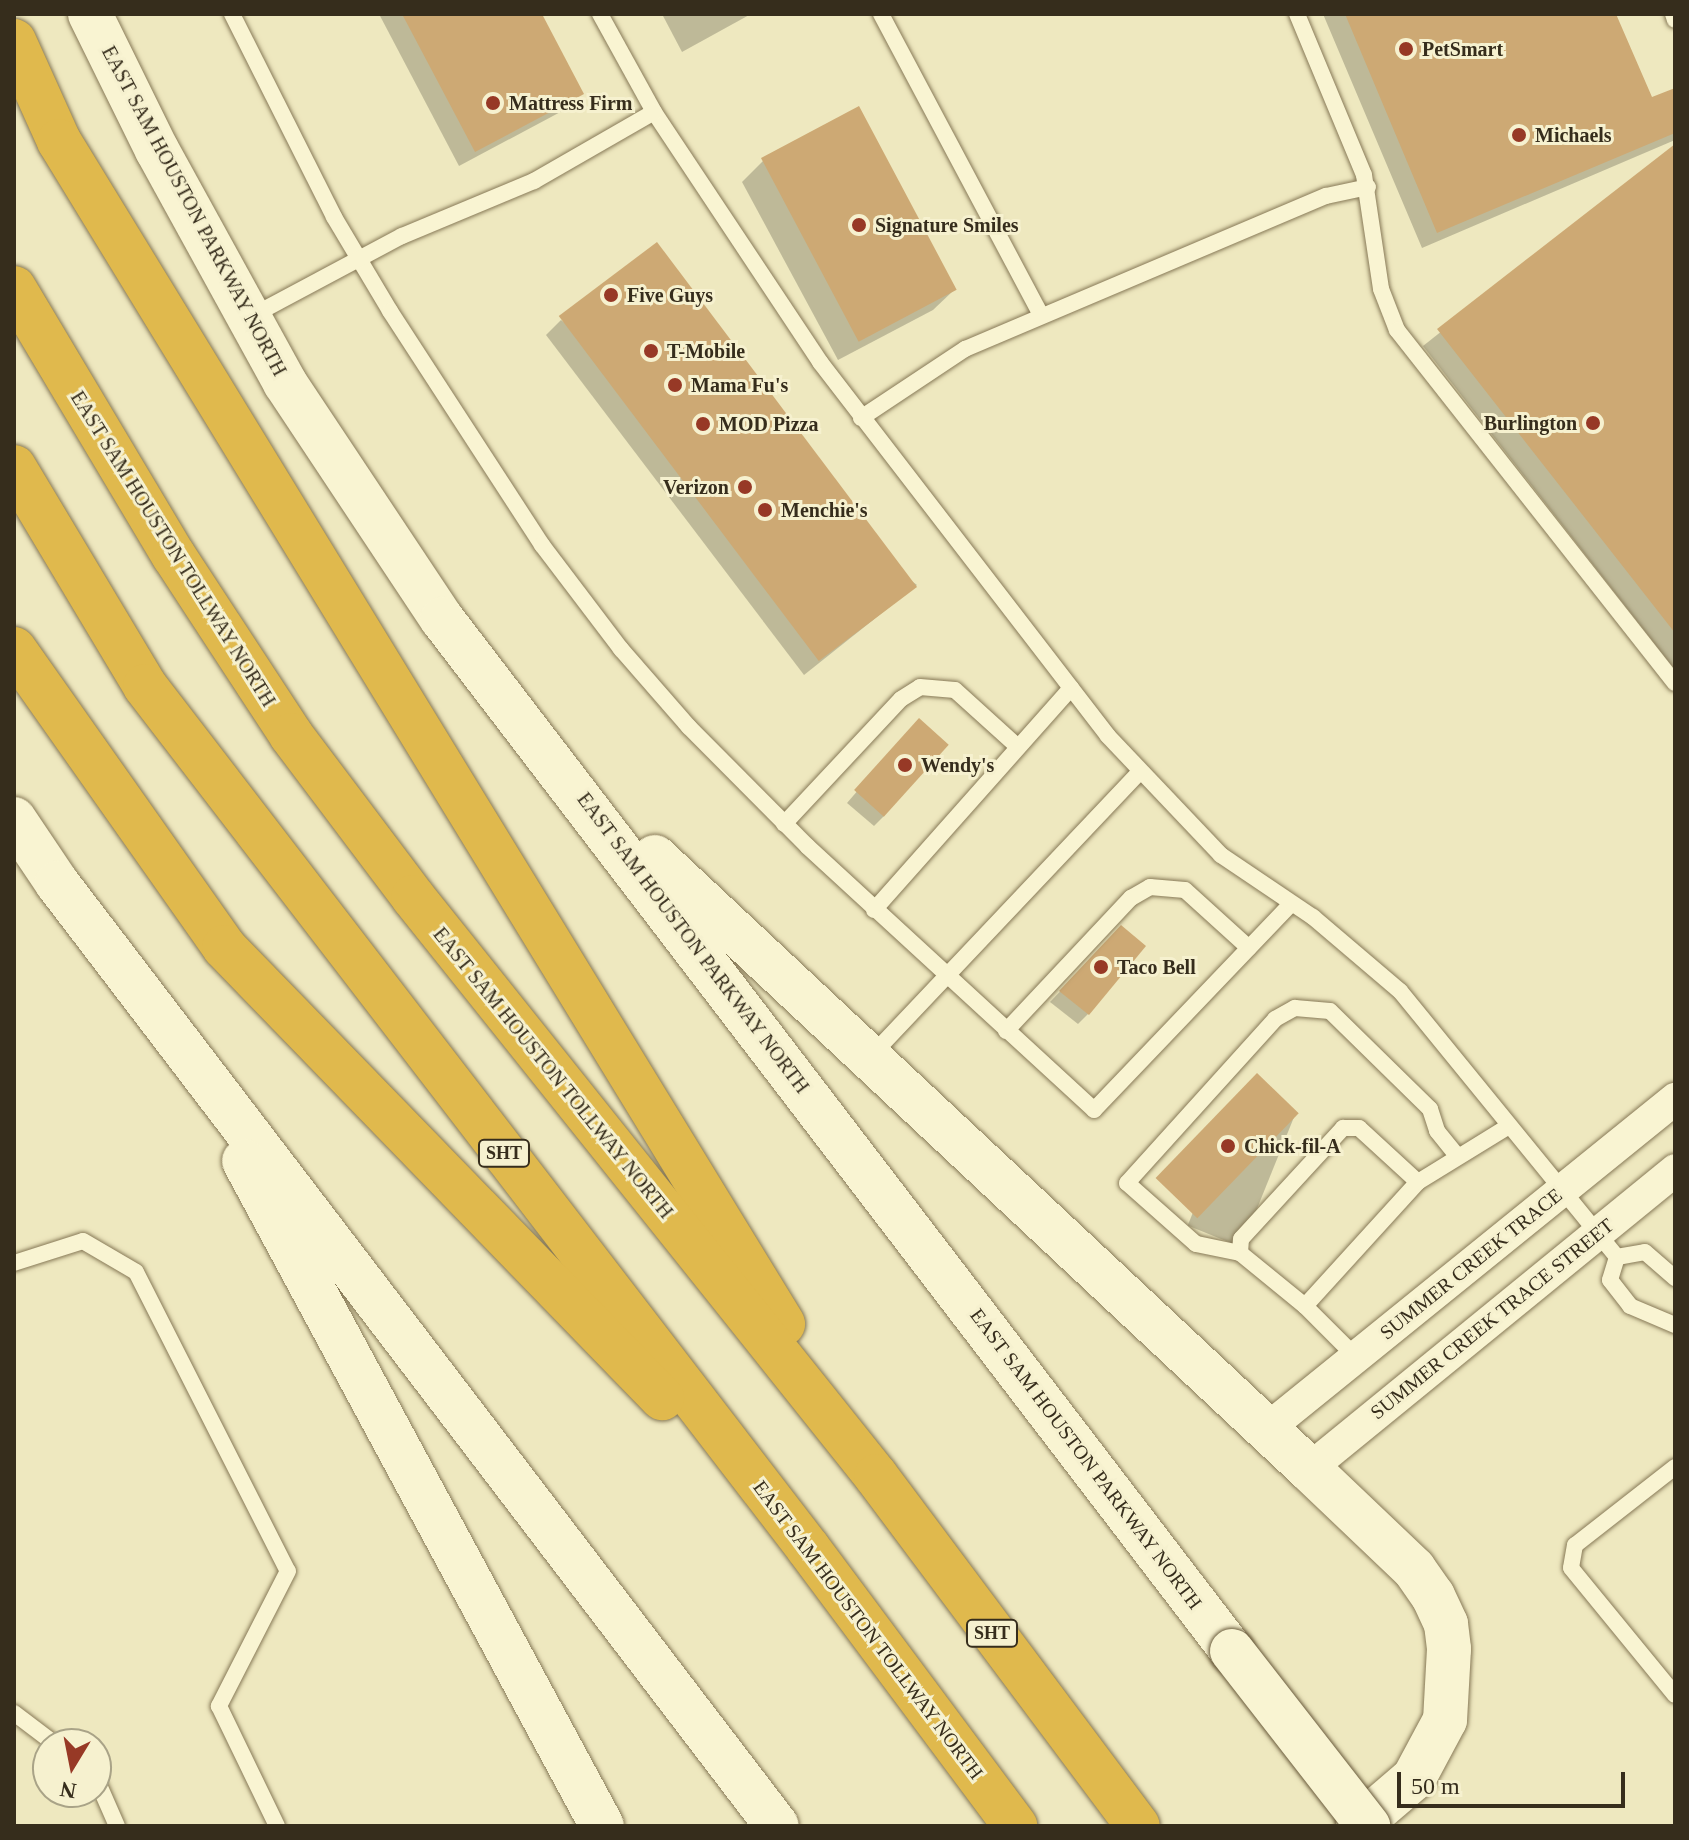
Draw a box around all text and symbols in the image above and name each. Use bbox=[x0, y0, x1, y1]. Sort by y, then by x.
place label: PetSmart bbox=[1422, 37, 1503, 61]
marker: PetSmart bbox=[1397, 40, 1415, 58]
street label: EAST SAM HOUSTON PARKWAY NORTH bbox=[96, 41, 292, 381]
place label: Mattress Firm bbox=[509, 91, 632, 115]
marker: Mattress Firm bbox=[484, 94, 502, 112]
place label: Michaels bbox=[1535, 123, 1612, 147]
marker: Michaels bbox=[1510, 126, 1528, 144]
place label: Signature Smiles bbox=[875, 213, 1019, 237]
marker: Signature Smiles bbox=[850, 216, 868, 234]
place label: Five Guys bbox=[627, 283, 713, 307]
marker: Five Guys bbox=[602, 286, 620, 304]
place label: T-Mobile bbox=[667, 339, 745, 363]
marker: T-Mobile bbox=[642, 342, 660, 360]
place label: Mama Fu's bbox=[691, 373, 788, 397]
marker: Mama Fu's bbox=[666, 376, 684, 394]
street label: EAST SAM HOUSTON TOLLWAY NORTH bbox=[65, 386, 281, 712]
place label: Burlington bbox=[1484, 411, 1577, 435]
place label: MOD Pizza bbox=[719, 412, 818, 436]
marker: Burlington bbox=[1584, 414, 1602, 432]
marker: MOD Pizza bbox=[694, 415, 712, 433]
place label: Verizon bbox=[663, 475, 729, 499]
marker: Verizon bbox=[736, 478, 754, 496]
place label: Menchie's bbox=[781, 498, 868, 522]
marker: Menchie's bbox=[756, 501, 774, 519]
place label: Wendy's bbox=[921, 753, 994, 777]
marker: Wendy's bbox=[896, 756, 914, 774]
street label: EAST SAM HOUSTON PARKWAY NORTH bbox=[572, 787, 814, 1099]
street label: EAST SAM HOUSTON TOLLWAY NORTH bbox=[428, 922, 678, 1224]
place label: Taco Bell bbox=[1117, 955, 1196, 979]
marker: Taco Bell bbox=[1092, 958, 1110, 976]
place label: Chick-fil-A bbox=[1244, 1134, 1341, 1158]
marker: Chick-fil-A bbox=[1219, 1137, 1237, 1155]
road number: SHT bbox=[476, 1139, 532, 1167]
street label: SUMMER CREEK TRACE bbox=[1375, 1183, 1567, 1345]
street label: SUMMER CREEK TRACE STREET bbox=[1365, 1213, 1619, 1425]
street label: EAST SAM HOUSTON PARKWAY NORTH bbox=[965, 1303, 1207, 1615]
street label: EAST SAM HOUSTON TOLLWAY NORTH bbox=[747, 1475, 989, 1785]
road number: SHT bbox=[964, 1619, 1020, 1647]
north arrow bbox=[32, 1728, 112, 1808]
scale bar bbox=[1401, 1756, 1629, 1806]
text: 50 m bbox=[1411, 1773, 1460, 1799]
text: N bbox=[58, 1776, 78, 1804]

